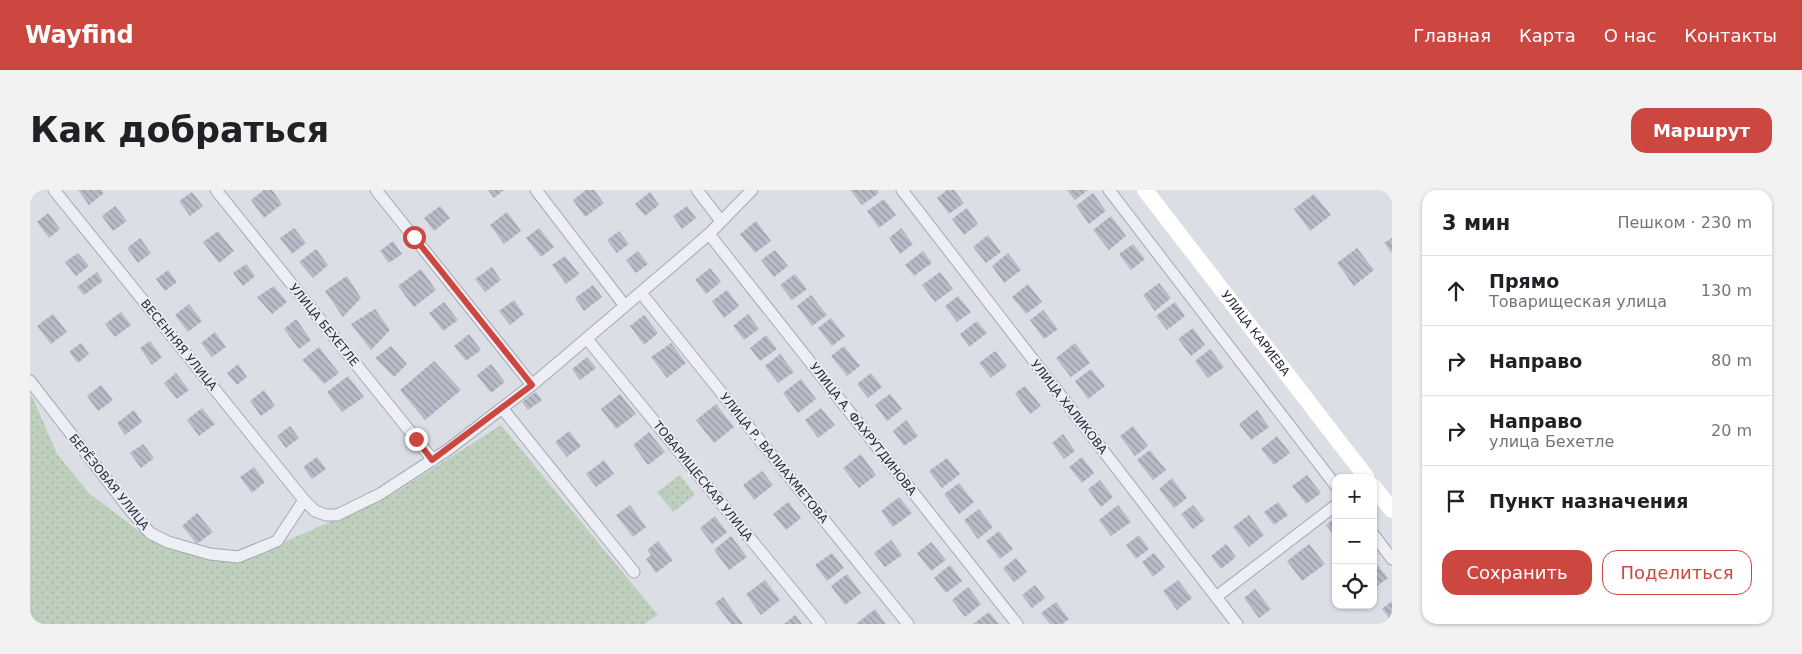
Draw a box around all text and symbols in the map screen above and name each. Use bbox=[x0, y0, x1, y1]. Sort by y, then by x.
text: Wayfind bbox=[25, 21, 134, 49]
text: Главная bbox=[1413, 25, 1491, 46]
text: Карта bbox=[1519, 25, 1576, 46]
text: О нас bbox=[1604, 25, 1656, 46]
text: Контакты bbox=[1684, 25, 1777, 46]
button: Маршрут bbox=[1631, 108, 1772, 153]
text: Как добраться bbox=[30, 110, 329, 150]
text: 3 мин bbox=[1442, 211, 1510, 235]
text: Пешком · 230 m bbox=[1617, 213, 1752, 232]
route start bbox=[403, 226, 426, 249]
text: Прямо bbox=[1489, 270, 1559, 292]
icon: ahead bbox=[1442, 277, 1470, 305]
street label: УЛИЦА БЕХЕТЛЕ bbox=[286, 281, 362, 369]
text: 130 m bbox=[1701, 281, 1752, 300]
street label: УЛИЦА КАРИЕВА bbox=[1218, 288, 1293, 379]
text: Товарищеская улица bbox=[1489, 292, 1667, 311]
street label: ВЕСЕННЯЯ УЛИЦА bbox=[138, 297, 221, 394]
icon: right bbox=[1442, 347, 1470, 375]
text: Направо bbox=[1489, 350, 1582, 372]
text: 80 m bbox=[1711, 351, 1752, 370]
street label: УЛИЦА ХАЛИКОВА bbox=[1028, 357, 1111, 457]
street label: УЛИЦА А. ФАХРУТДИНОВА bbox=[807, 360, 920, 499]
street label: УЛИЦА Р. ВАЛИАХМЕТОВА bbox=[717, 390, 831, 527]
text: Направо bbox=[1489, 410, 1582, 432]
street label: ТОВАРИЩЕСКАЯ УЛИЦА bbox=[650, 417, 756, 544]
icon: right bbox=[1442, 417, 1470, 445]
text: 20 m bbox=[1711, 421, 1752, 440]
route end bbox=[405, 428, 428, 451]
street label: БЕРЁЗОВАЯ УЛИЦА bbox=[66, 431, 153, 533]
text: улица Бехетле bbox=[1489, 432, 1614, 451]
map controls bbox=[1332, 474, 1377, 609]
button: + bbox=[1332, 474, 1377, 519]
icon: arrive bbox=[1442, 487, 1470, 515]
text: Пункт назначения bbox=[1489, 490, 1688, 512]
button: − bbox=[1332, 519, 1377, 564]
button: Сохранить bbox=[1442, 550, 1592, 595]
button: Поделиться bbox=[1602, 550, 1752, 595]
button: locate bbox=[1332, 564, 1377, 609]

